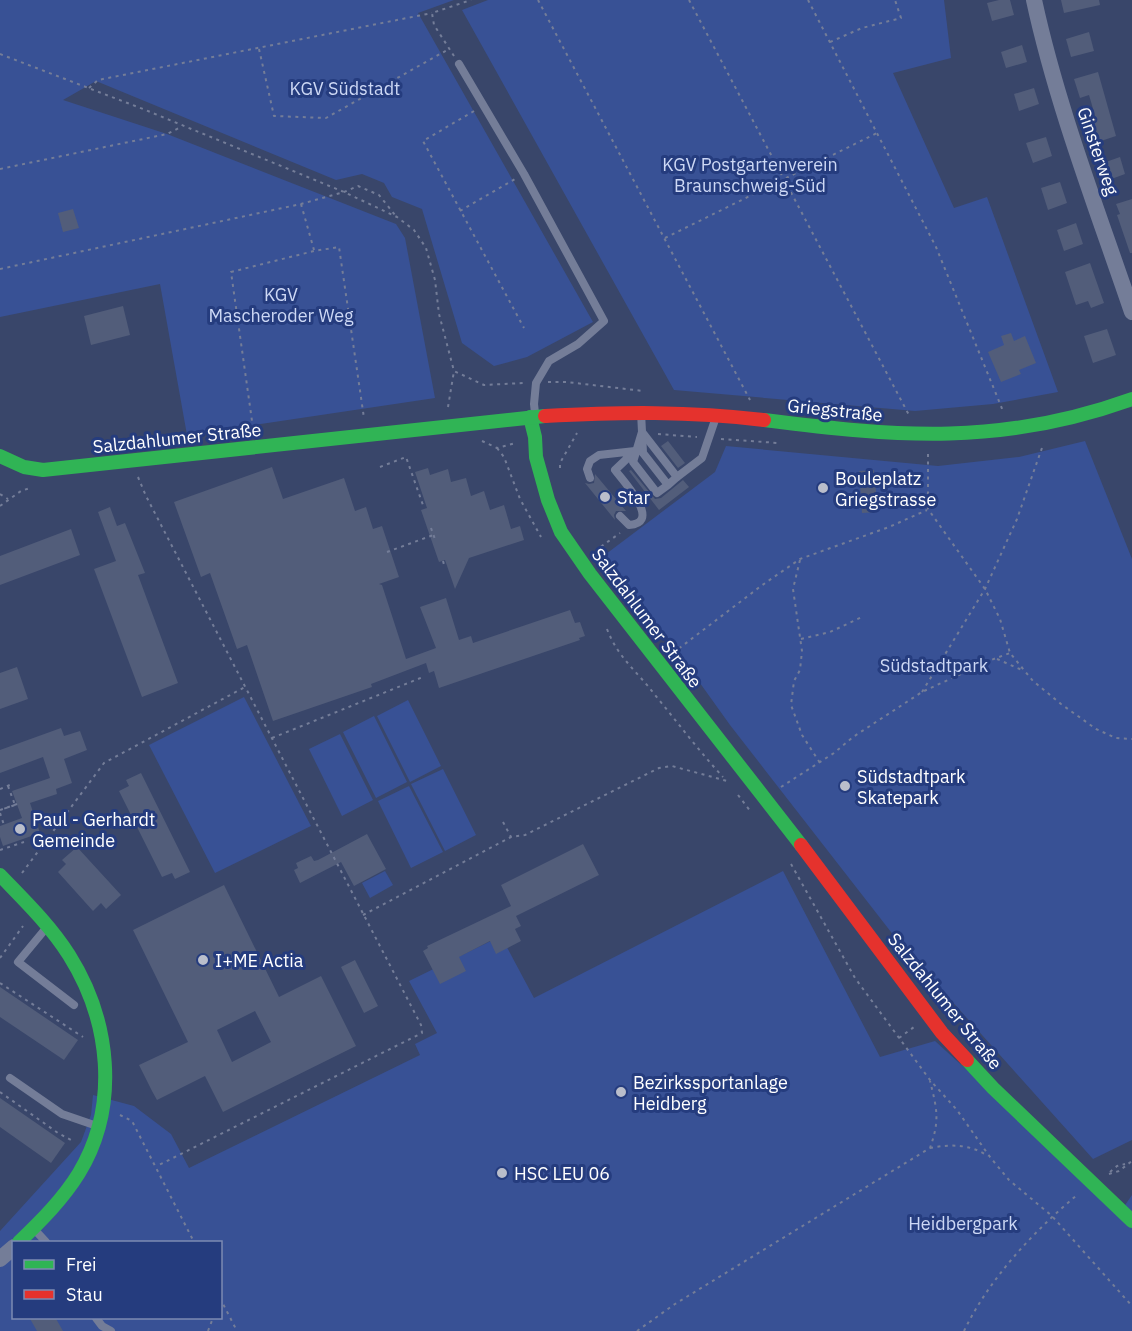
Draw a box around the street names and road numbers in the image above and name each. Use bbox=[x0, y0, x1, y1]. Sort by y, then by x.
street label: Ginsterweg bbox=[1072, 104, 1124, 199]
street label: Griegstraße bbox=[786, 394, 884, 426]
street label: Salzdahlumer Straße bbox=[92, 418, 263, 458]
street label: Salzdahlumer Straße bbox=[587, 543, 707, 693]
street label: Salzdahlumer Straße bbox=[883, 928, 1007, 1074]

